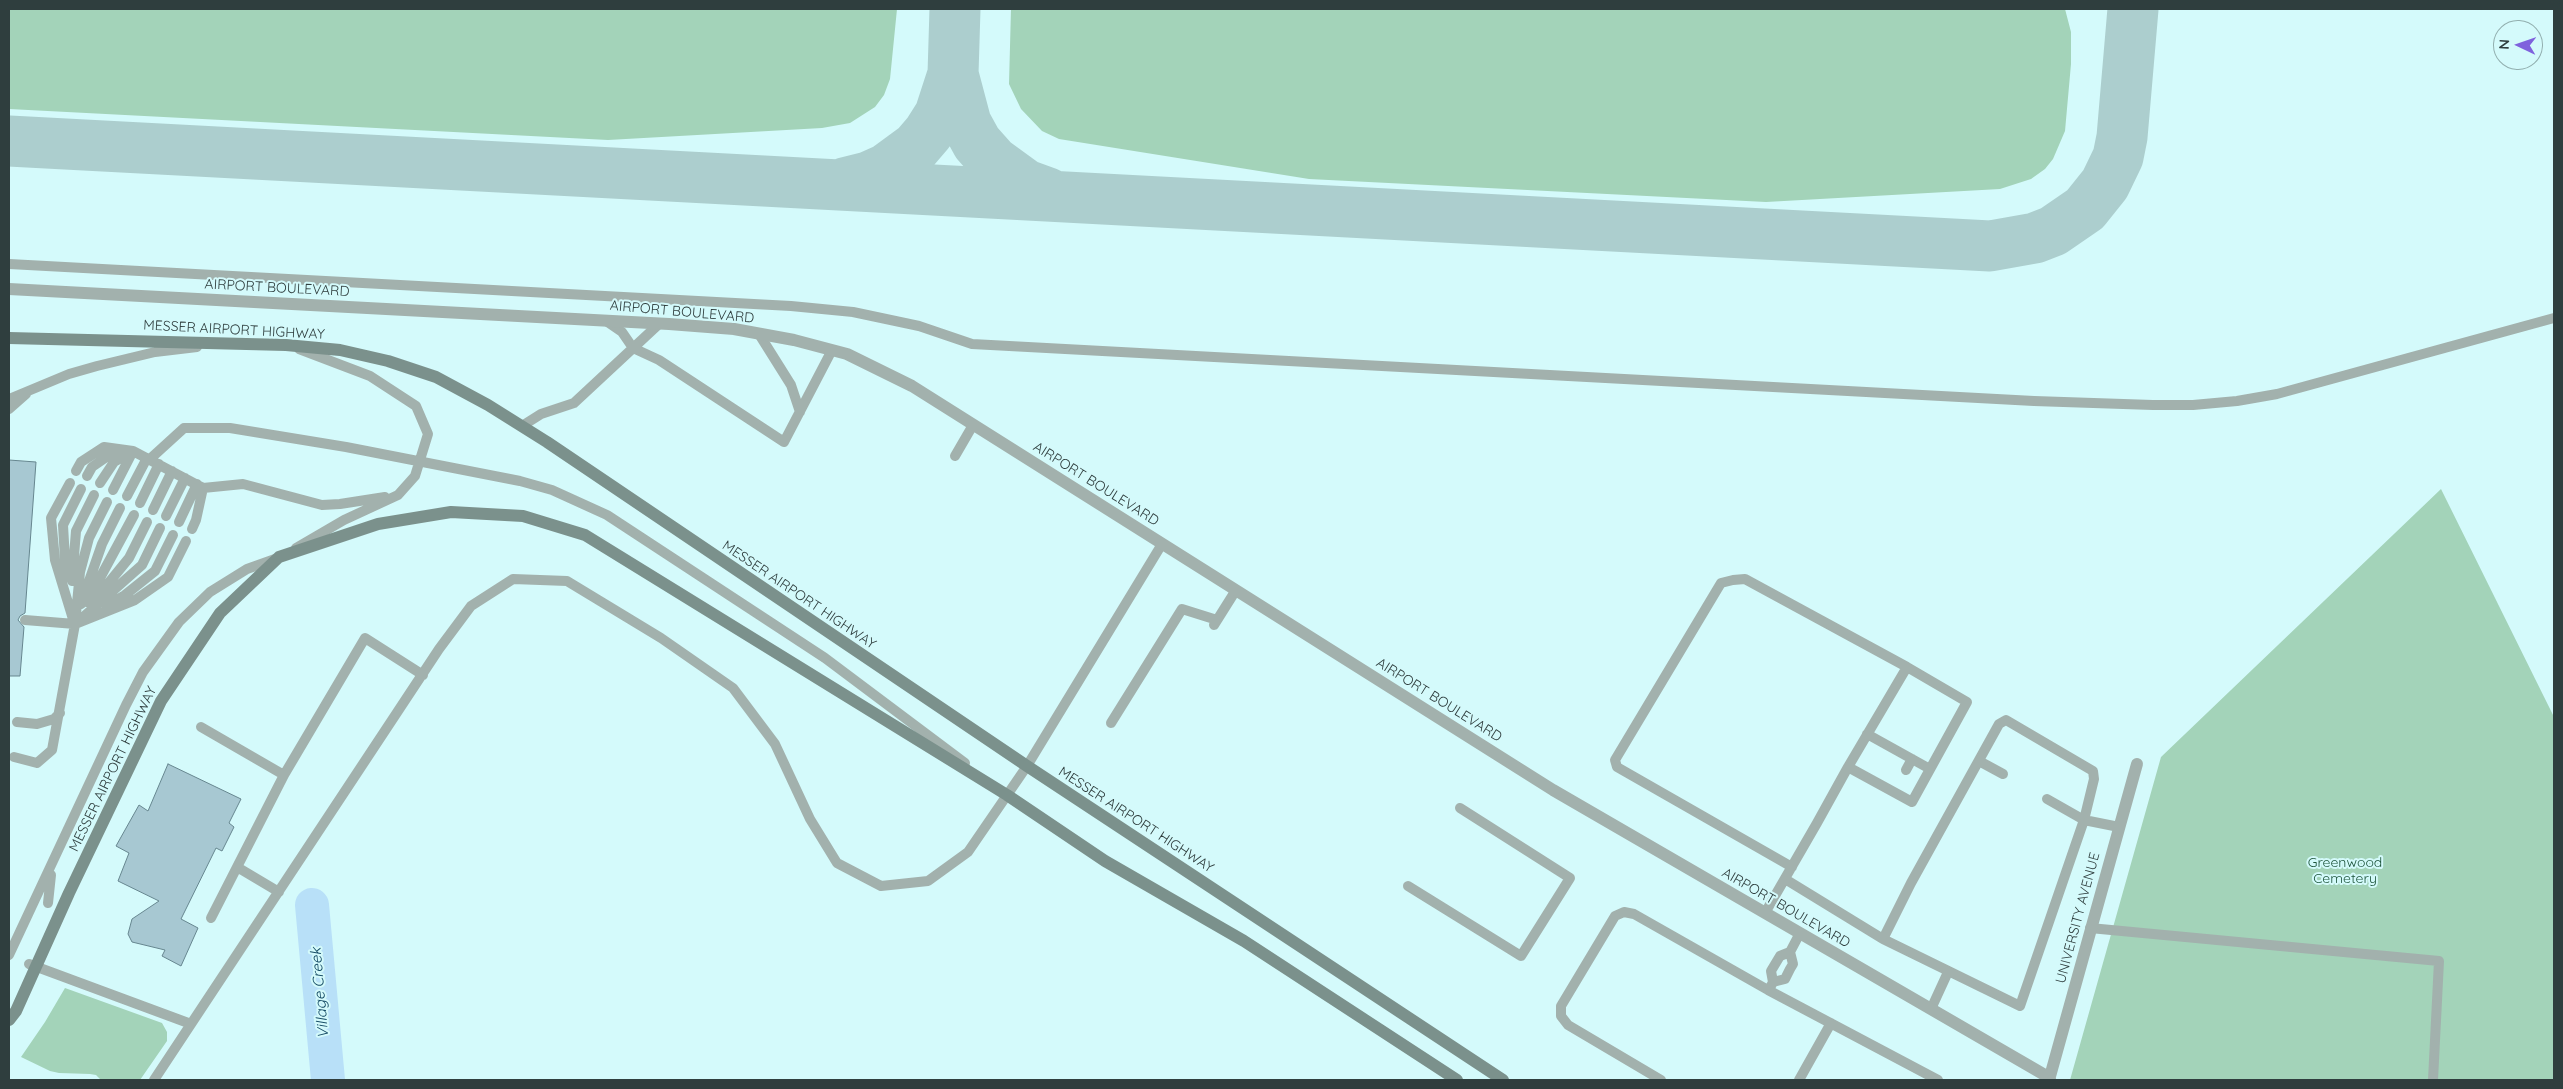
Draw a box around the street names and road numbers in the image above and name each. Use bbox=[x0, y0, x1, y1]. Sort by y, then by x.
street label: AIRPORT BOULEVARD bbox=[204, 276, 350, 300]
street label: AIRPORT BOULEVARD bbox=[609, 297, 755, 327]
street label: MESSER AIRPORT HIGHWAY bbox=[143, 317, 325, 343]
street label: AIRPORT BOULEVARD bbox=[1030, 438, 1162, 530]
street label: MESSER AIRPORT HIGHWAY bbox=[719, 537, 879, 653]
street label: AIRPORT BOULEVARD bbox=[1373, 654, 1505, 746]
street label: MESSER AIRPORT HIGHWAY bbox=[66, 684, 160, 854]
street label: MESSER AIRPORT HIGHWAY bbox=[1055, 763, 1217, 877]
street label: UNIVERSITY AVENUE bbox=[2052, 851, 2104, 985]
street label: AIRPORT BOULEVARD bbox=[1719, 864, 1853, 952]

